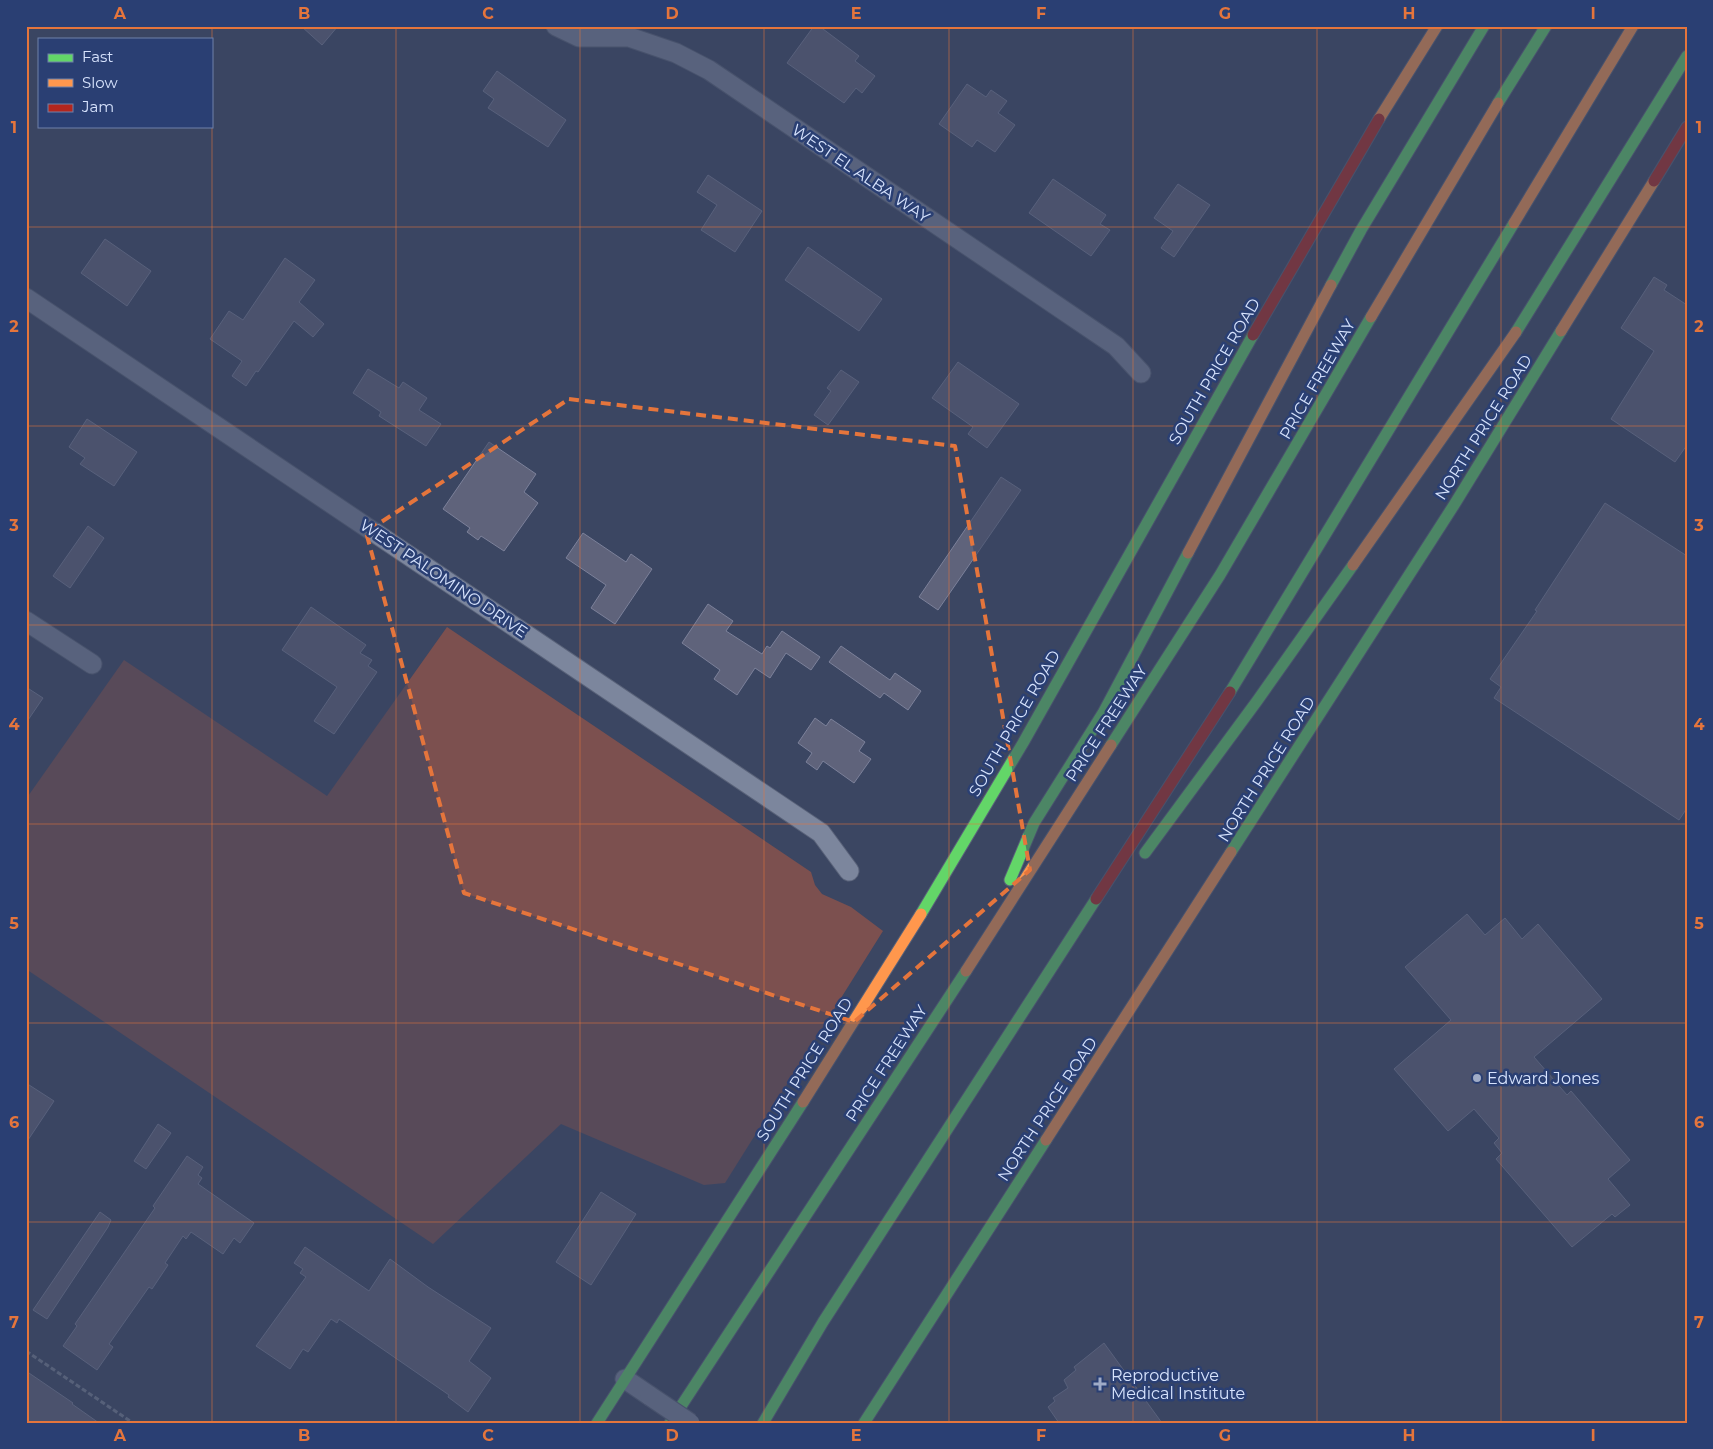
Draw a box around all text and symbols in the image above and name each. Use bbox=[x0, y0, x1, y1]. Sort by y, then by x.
text: A bbox=[113, 4, 127, 23]
text: B bbox=[298, 4, 310, 23]
text: C bbox=[482, 4, 494, 23]
text: D bbox=[665, 4, 679, 23]
text: E bbox=[851, 4, 861, 23]
text: F bbox=[1036, 4, 1046, 23]
text: G bbox=[1219, 4, 1231, 23]
text: H bbox=[1403, 4, 1415, 23]
text: I bbox=[1590, 4, 1596, 23]
legend bbox=[38, 38, 212, 128]
text: Fast bbox=[82, 47, 113, 66]
text: Slow bbox=[82, 73, 118, 92]
text: Jam bbox=[81, 97, 114, 116]
text: 1 bbox=[11, 118, 17, 137]
text: 1 bbox=[1696, 118, 1702, 137]
street label: WEST EL ALBA WAY bbox=[788, 120, 934, 227]
street label: SOUTH PRICE ROAD bbox=[1165, 295, 1264, 448]
street label: PRICE FREEWAY bbox=[1275, 315, 1360, 442]
text: 2 bbox=[9, 317, 19, 336]
text: 2 bbox=[1694, 317, 1704, 336]
street label: NORTH PRICE ROAD bbox=[1431, 351, 1536, 503]
street label: WEST PALOMINO DRIVE bbox=[356, 515, 531, 642]
text: 3 bbox=[8, 516, 19, 535]
text: 3 bbox=[1693, 516, 1704, 535]
street label: SOUTH PRICE ROAD bbox=[965, 647, 1064, 800]
street label: PRICE FREEWAY bbox=[1062, 661, 1152, 785]
street label: NORTH PRICE ROAD bbox=[1214, 693, 1319, 845]
text: 4 bbox=[8, 715, 20, 734]
text: 4 bbox=[1693, 715, 1705, 734]
text: 5 bbox=[9, 914, 19, 933]
text: 5 bbox=[1694, 914, 1704, 933]
street label: SOUTH PRICE ROAD bbox=[752, 994, 856, 1145]
street label: PRICE FREEWAY bbox=[842, 1001, 932, 1125]
street label: NORTH PRICE ROAD bbox=[994, 1034, 1101, 1185]
place label: Edward Jones bbox=[1487, 1069, 1599, 1088]
marker: Edward Jones bbox=[1471, 1072, 1483, 1084]
text: 6 bbox=[9, 1113, 19, 1132]
text: 6 bbox=[1694, 1113, 1704, 1132]
text: 7 bbox=[9, 1313, 19, 1332]
text: 7 bbox=[1694, 1313, 1704, 1332]
place label: Reproductive Medical Institute bbox=[1111, 1366, 1245, 1403]
marker: Reproductive Medical Institute bbox=[1093, 1377, 1107, 1391]
text: A bbox=[113, 1426, 127, 1445]
text: B bbox=[298, 1426, 310, 1445]
text: C bbox=[482, 1426, 494, 1445]
text: D bbox=[665, 1426, 679, 1445]
text: E bbox=[851, 1426, 861, 1445]
text: F bbox=[1036, 1426, 1046, 1445]
text: G bbox=[1219, 1426, 1231, 1445]
text: H bbox=[1403, 1426, 1415, 1445]
text: I bbox=[1590, 1426, 1596, 1445]

